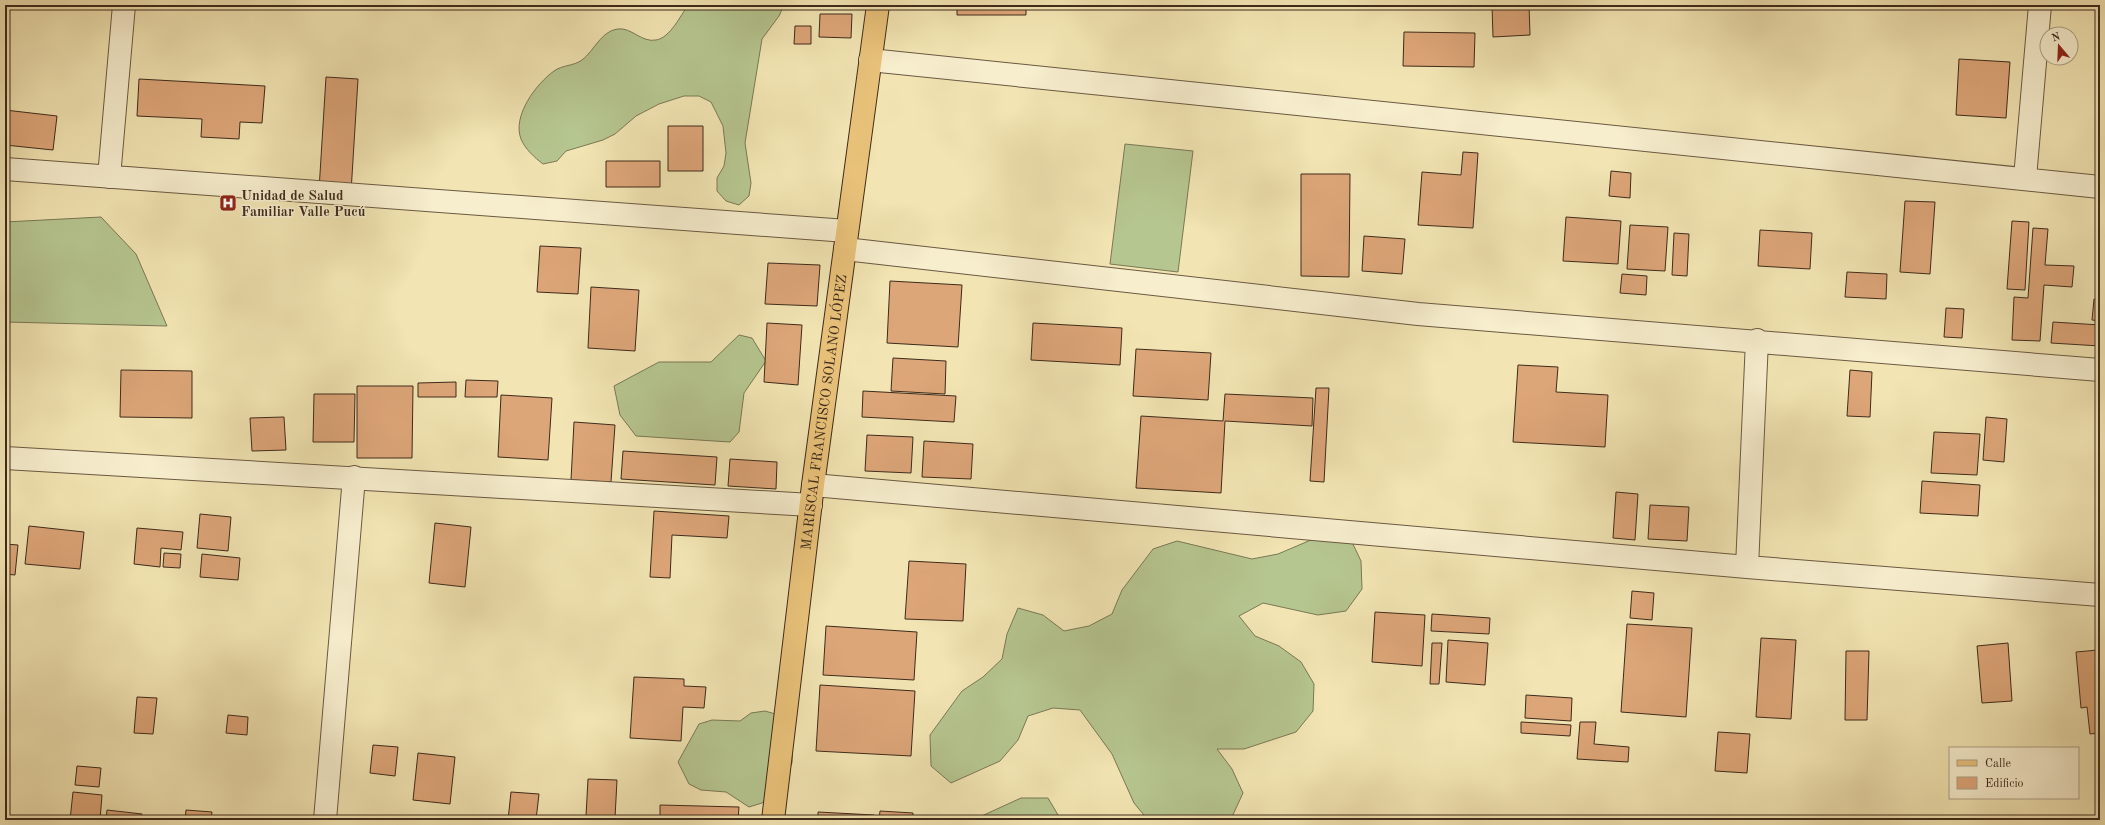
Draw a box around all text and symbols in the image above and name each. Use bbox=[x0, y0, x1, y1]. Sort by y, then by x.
north arrow bbox=[2039, 26, 2079, 66]
text: N bbox=[2050, 31, 2063, 45]
place label: Unidad de Salud Familiar Valle Pucú bbox=[241, 189, 366, 219]
hospital icon: Unidad de Salud Familiar Valle Pucú bbox=[218, 193, 238, 213]
street label: MARISCAL FRANCISCO SOLANO LÓPEZ bbox=[799, 274, 849, 551]
legend bbox=[1949, 747, 2079, 799]
text: Calle bbox=[1985, 758, 2011, 770]
text: Edificio bbox=[1985, 778, 2024, 790]

